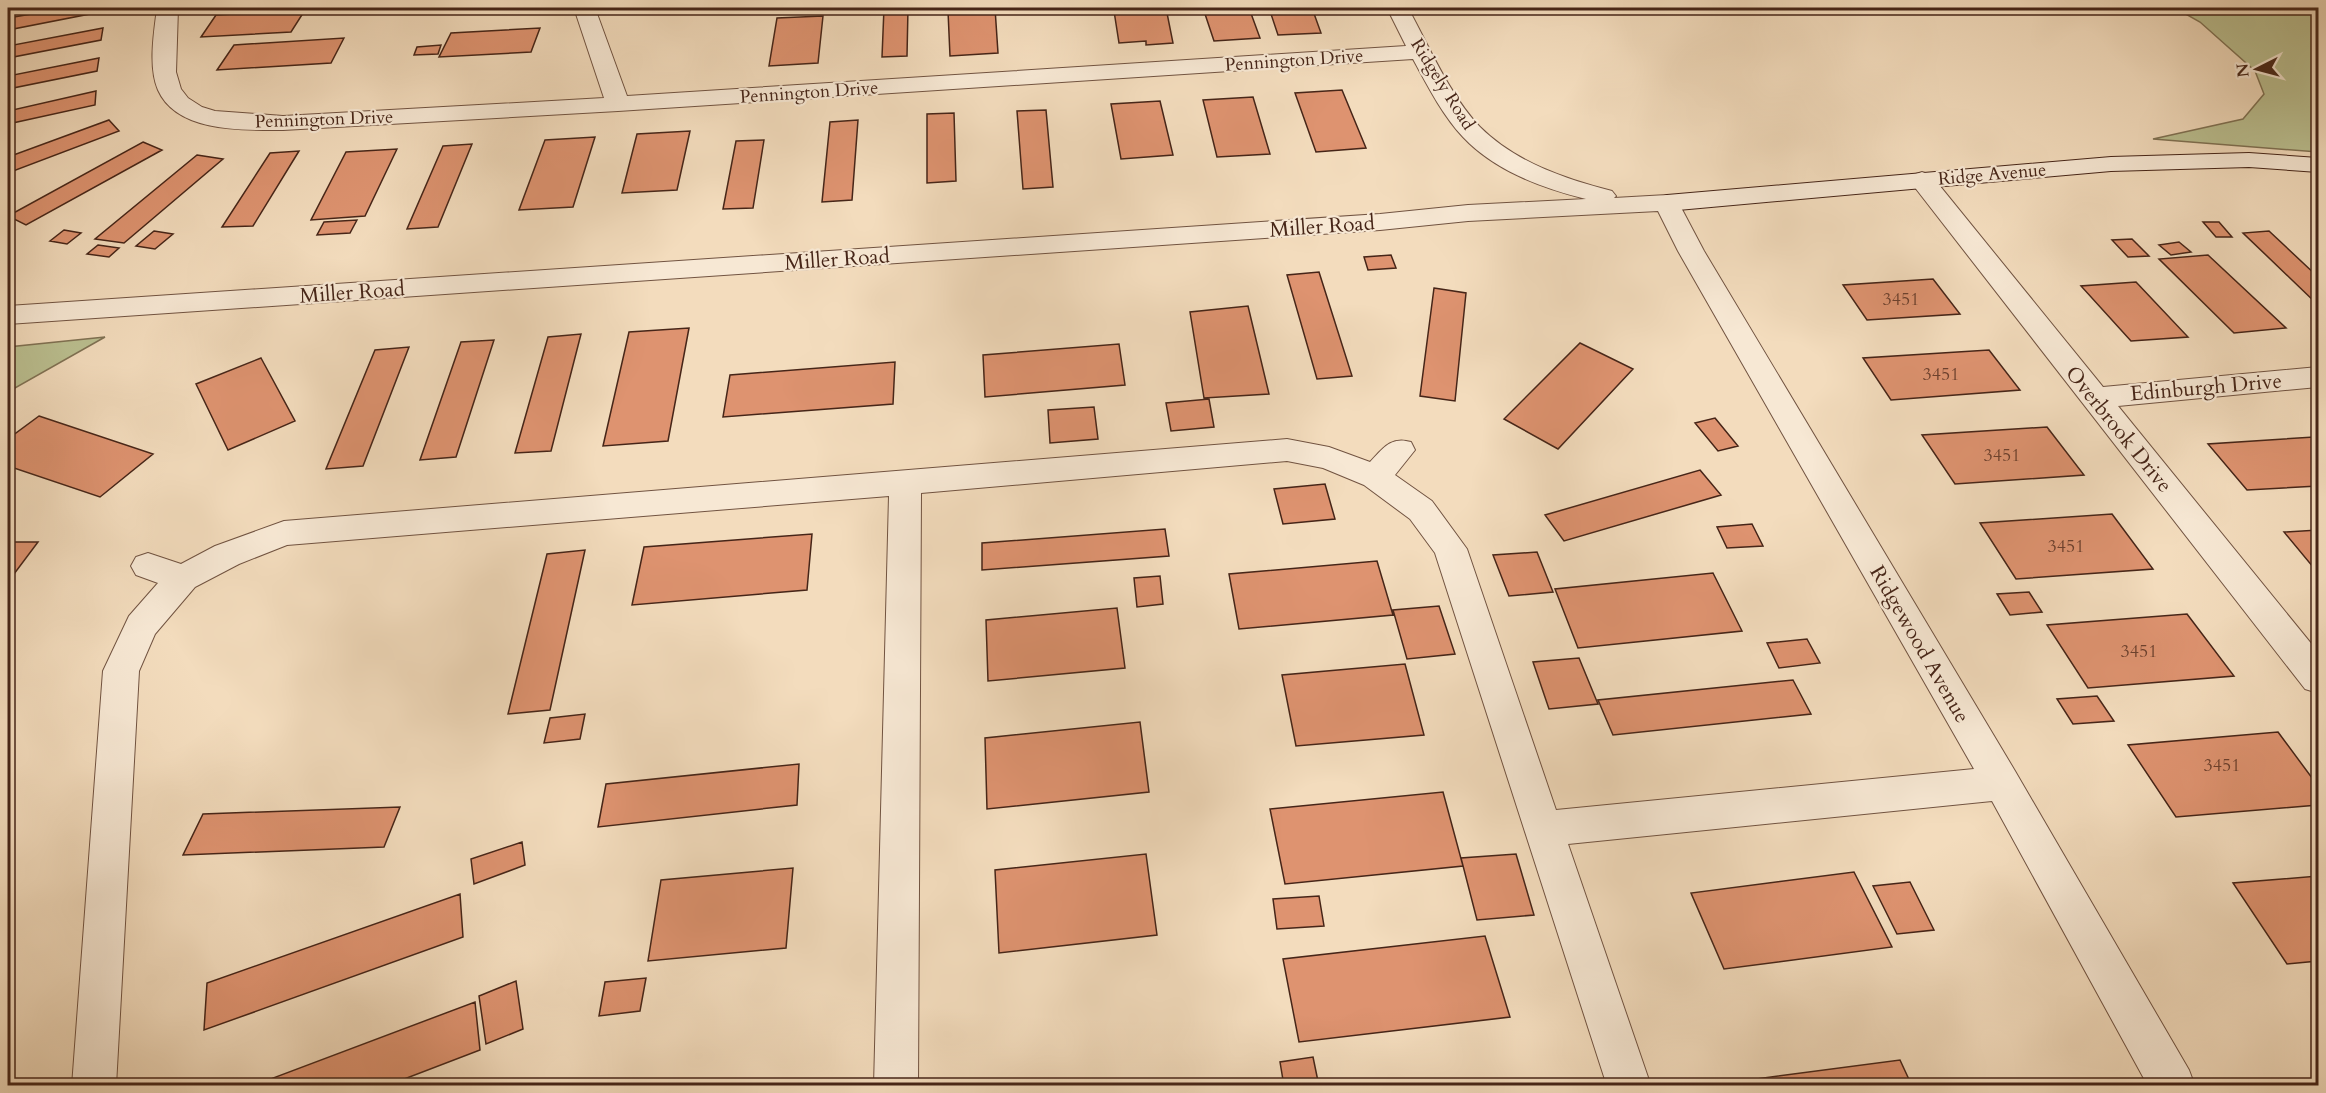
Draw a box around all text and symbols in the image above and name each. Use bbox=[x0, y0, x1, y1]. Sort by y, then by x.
street label: Ridgely Road bbox=[1404, 34, 1481, 135]
north arrow bbox=[2227, 39, 2287, 99]
street label: Pennington Drive bbox=[1224, 43, 1364, 78]
text: N bbox=[2231, 62, 2255, 79]
street label: Pennington Drive bbox=[739, 75, 879, 110]
street label: Pennington Drive bbox=[254, 105, 394, 134]
street label: Ridge Avenue bbox=[1937, 157, 2047, 192]
street label: Miller Road bbox=[1268, 208, 1376, 245]
street label: Miller Road bbox=[783, 241, 891, 278]
street label: Miller Road bbox=[298, 274, 406, 311]
house number: 3451 bbox=[1883, 287, 1919, 312]
street label: Overbrook Drive bbox=[2058, 360, 2179, 499]
house number: 3451 bbox=[1923, 362, 1959, 387]
street label: Edinburgh Drive bbox=[2129, 366, 2283, 409]
house number: 3451 bbox=[1984, 443, 2020, 468]
house number: 3451 bbox=[2048, 534, 2084, 559]
street label: Ridgewood Avenue bbox=[1863, 560, 1976, 728]
house number: 3451 bbox=[2121, 639, 2157, 664]
house number: 3451 bbox=[2204, 753, 2240, 778]

